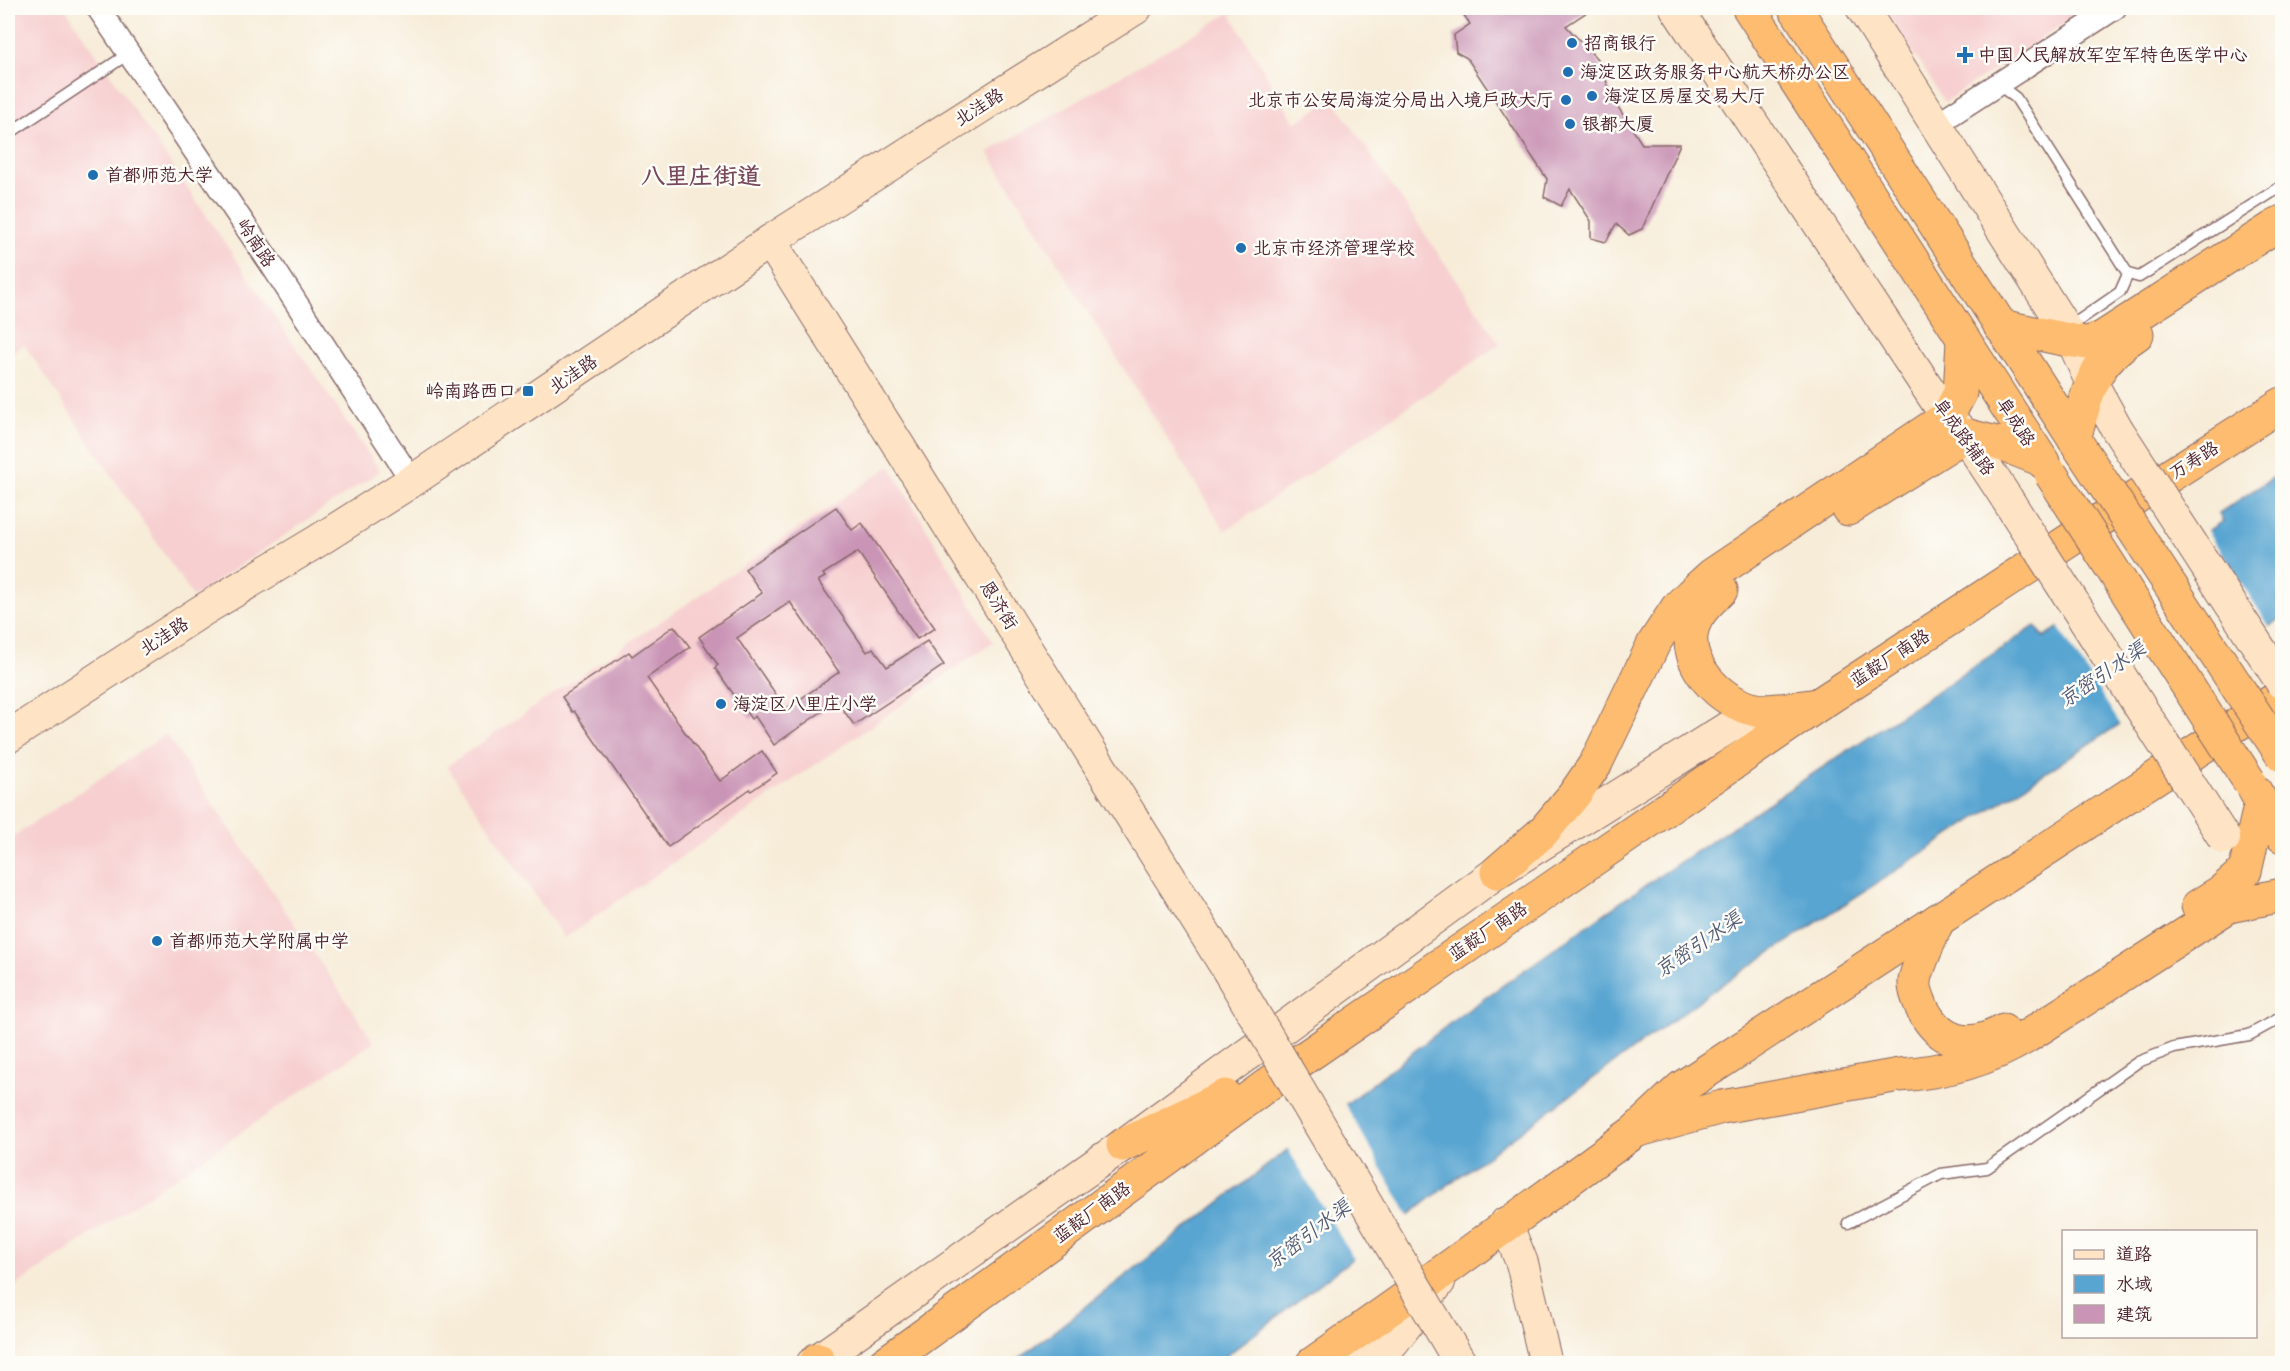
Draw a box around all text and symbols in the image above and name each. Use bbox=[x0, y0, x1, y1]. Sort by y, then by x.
place label: 招商银行 bbox=[1584, 33, 1656, 54]
marker: 招商银行 bbox=[1565, 36, 1579, 50]
place label: 中国人民解放军空军特色医学中心 bbox=[1978, 45, 2248, 66]
marker: 中国人民解放军空军特色医学中心 bbox=[1956, 46, 1974, 64]
place label: 海淀区政务服务中心航天桥办公区 bbox=[1580, 62, 1850, 83]
marker: 海淀区政务服务中心航天桥办公区 bbox=[1561, 65, 1575, 79]
street label: 北洼路 bbox=[951, 84, 1008, 131]
place label: 海淀区房屋交易大厅 bbox=[1604, 86, 1766, 107]
marker: 海淀区房屋交易大厅 bbox=[1585, 89, 1599, 103]
place label: 北京市公安局海淀分局出入境户政大厅 bbox=[1248, 90, 1554, 111]
marker: 北京市公安局海淀分局出入境户政大厅 bbox=[1559, 93, 1573, 107]
place label: 银都大厦 bbox=[1582, 114, 1654, 135]
marker: 银都大厦 bbox=[1563, 117, 1577, 131]
district label: 八里庄街道 bbox=[641, 162, 761, 191]
place label: 首都师范大学 bbox=[105, 165, 213, 186]
marker: 首都师范大学 bbox=[86, 168, 100, 182]
street label: 岭南路 bbox=[232, 215, 279, 272]
place label: 北京市经济管理学校 bbox=[1253, 238, 1415, 259]
marker: 北京市经济管理学校 bbox=[1234, 241, 1248, 255]
street label: 北洼路 bbox=[545, 351, 602, 398]
place label: 岭南路西口 bbox=[426, 381, 516, 402]
marker: 岭南路西口 bbox=[521, 384, 535, 398]
street label: 阜成路 bbox=[1992, 394, 2039, 451]
street label: 阜成路辅路 bbox=[1929, 395, 1999, 480]
street label: 万寿路 bbox=[2166, 437, 2223, 484]
street label: 恩济街 bbox=[975, 577, 1022, 634]
street label: 北洼路 bbox=[136, 613, 193, 660]
street label: 蓝靛厂南路 bbox=[1847, 625, 1934, 692]
water label: 京密引水渠 bbox=[2054, 636, 2152, 713]
place label: 海淀区八里庄小学 bbox=[733, 694, 877, 715]
marker: 海淀区八里庄小学 bbox=[714, 697, 728, 711]
street label: 蓝靛厂南路 bbox=[1445, 898, 1531, 965]
water label: 京密引水渠 bbox=[1650, 906, 1748, 983]
place label: 首都师范大学附属中学 bbox=[169, 931, 349, 952]
marker: 首都师范大学附属中学 bbox=[150, 934, 164, 948]
street label: 蓝靛厂南路 bbox=[1050, 1177, 1135, 1247]
water label: 京密引水渠 bbox=[1261, 1194, 1357, 1274]
legend bbox=[2062, 1230, 2257, 1338]
text: 道路 bbox=[2116, 1244, 2152, 1265]
text: 水域 bbox=[2116, 1274, 2152, 1295]
text: 建筑 bbox=[2116, 1304, 2152, 1325]

